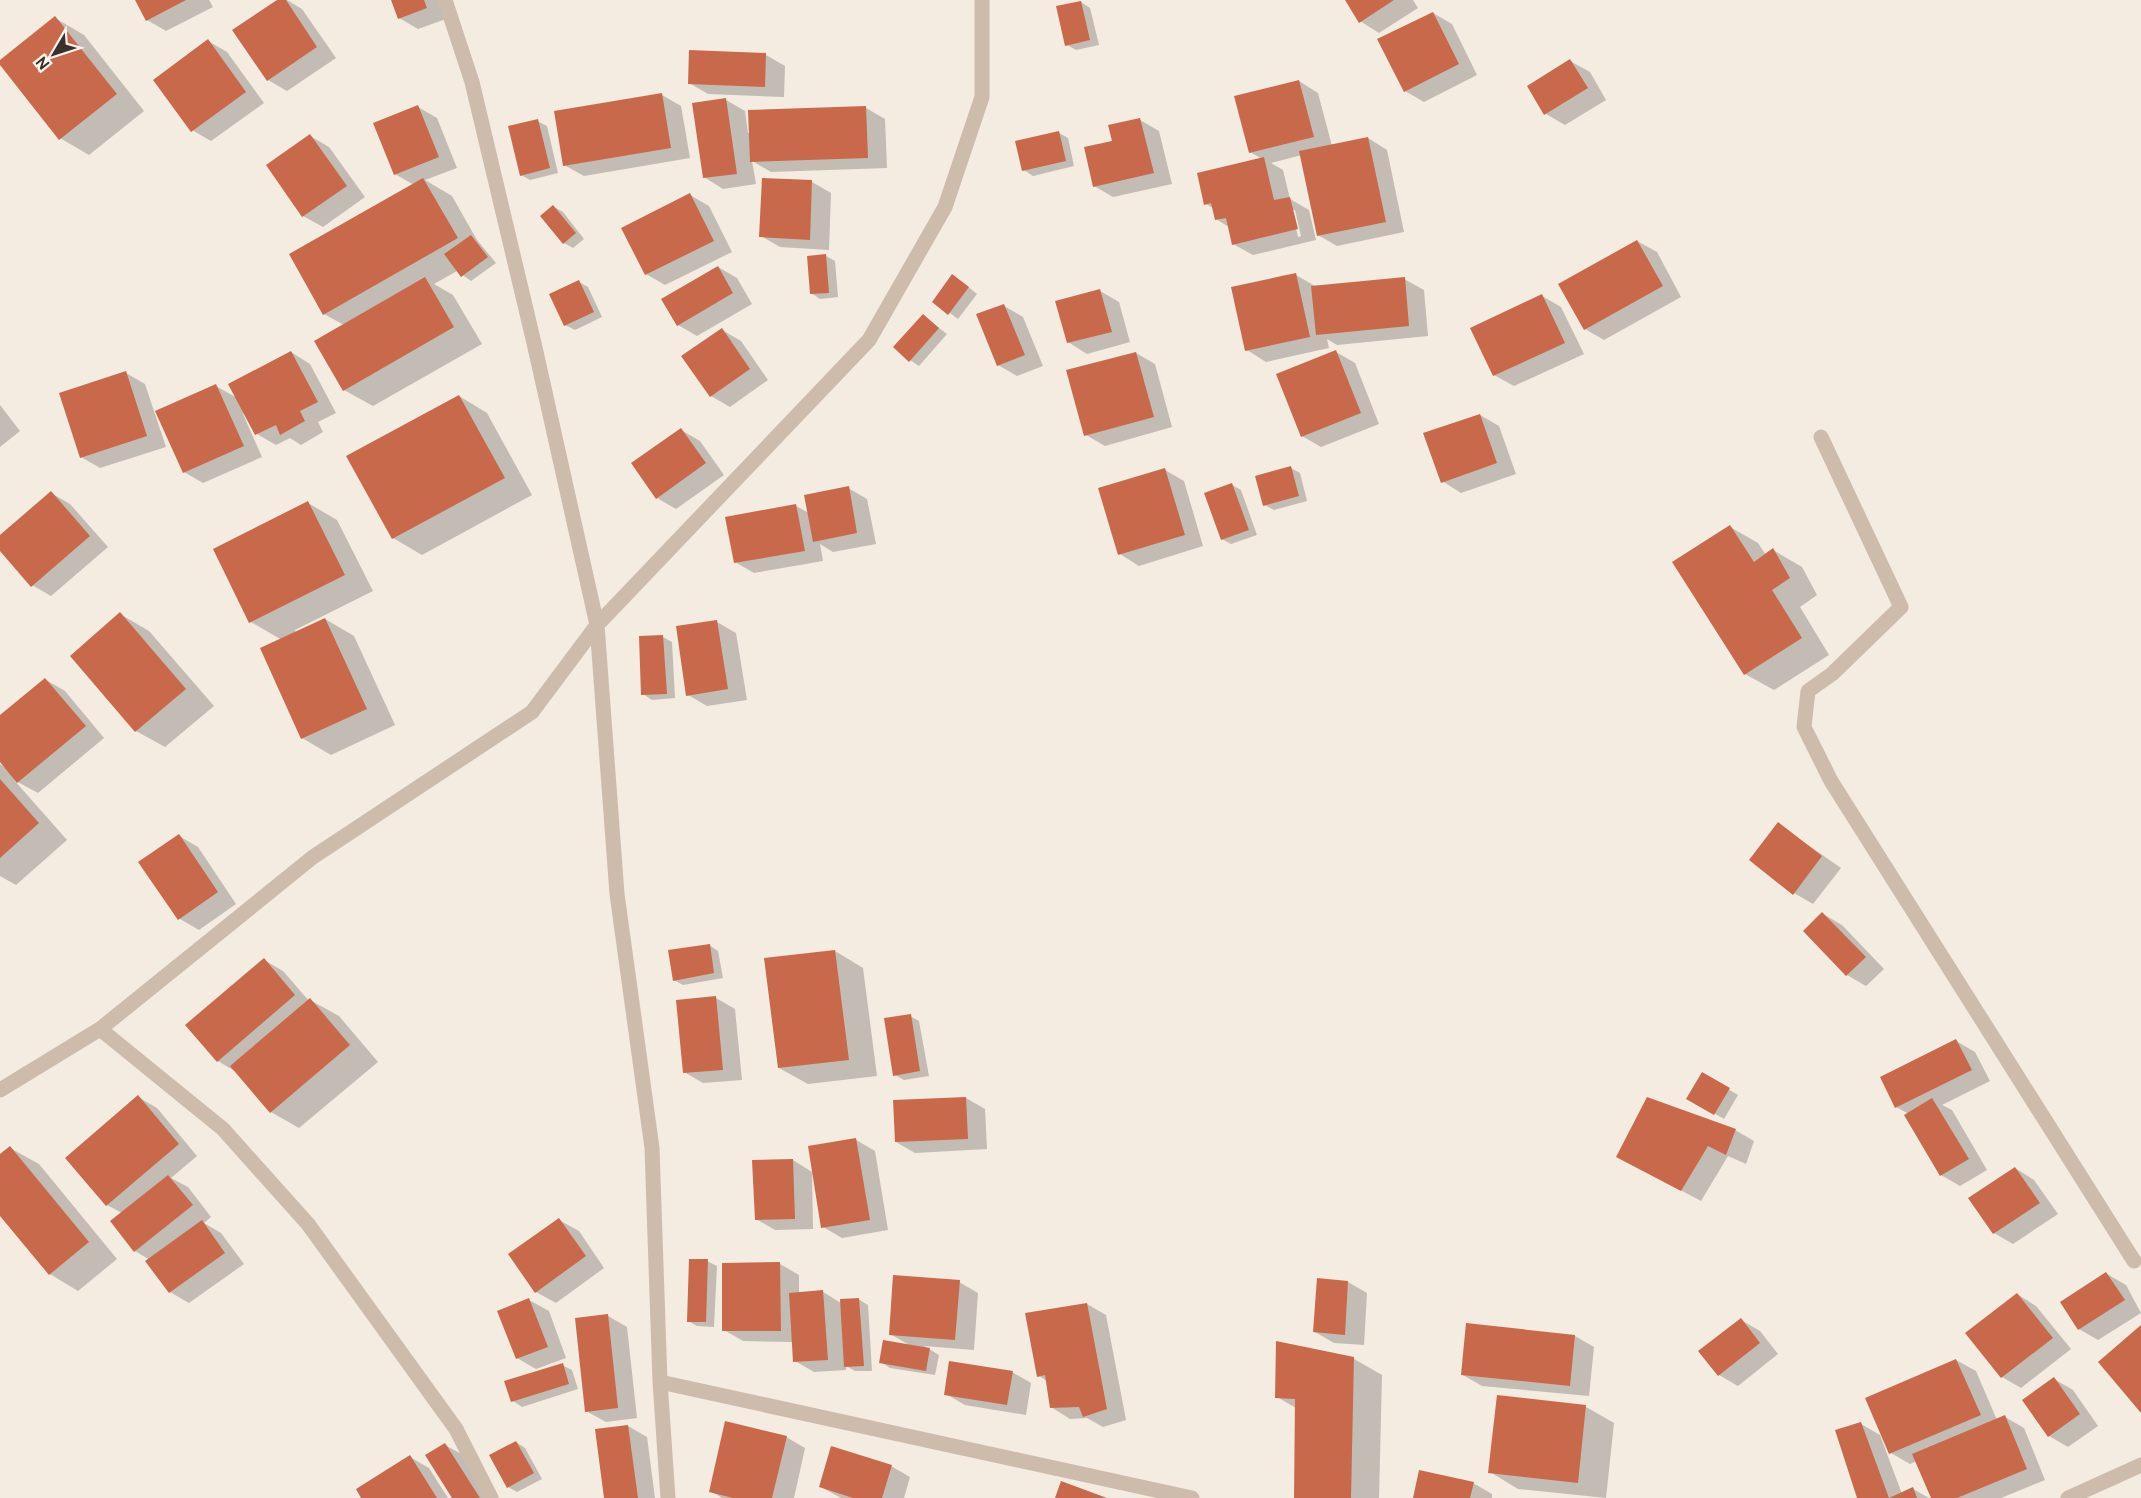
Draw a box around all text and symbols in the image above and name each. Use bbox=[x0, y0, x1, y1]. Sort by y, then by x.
north arrow bbox=[24, 24, 84, 84]
text: N bbox=[32, 53, 54, 73]

